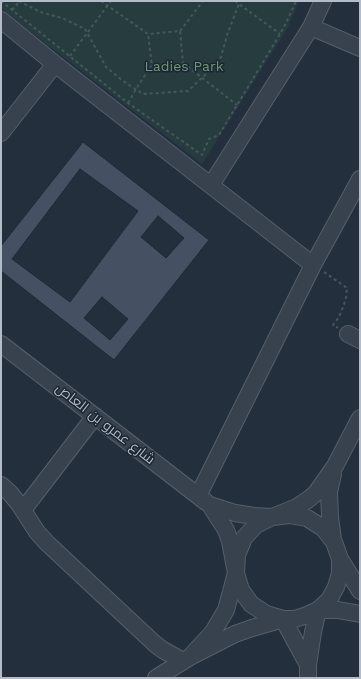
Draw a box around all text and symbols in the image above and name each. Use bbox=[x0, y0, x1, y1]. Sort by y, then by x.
park label: Ladies Park bbox=[144, 59, 224, 75]
street label: شارع عمرو بن العاص bbox=[52, 380, 158, 468]

